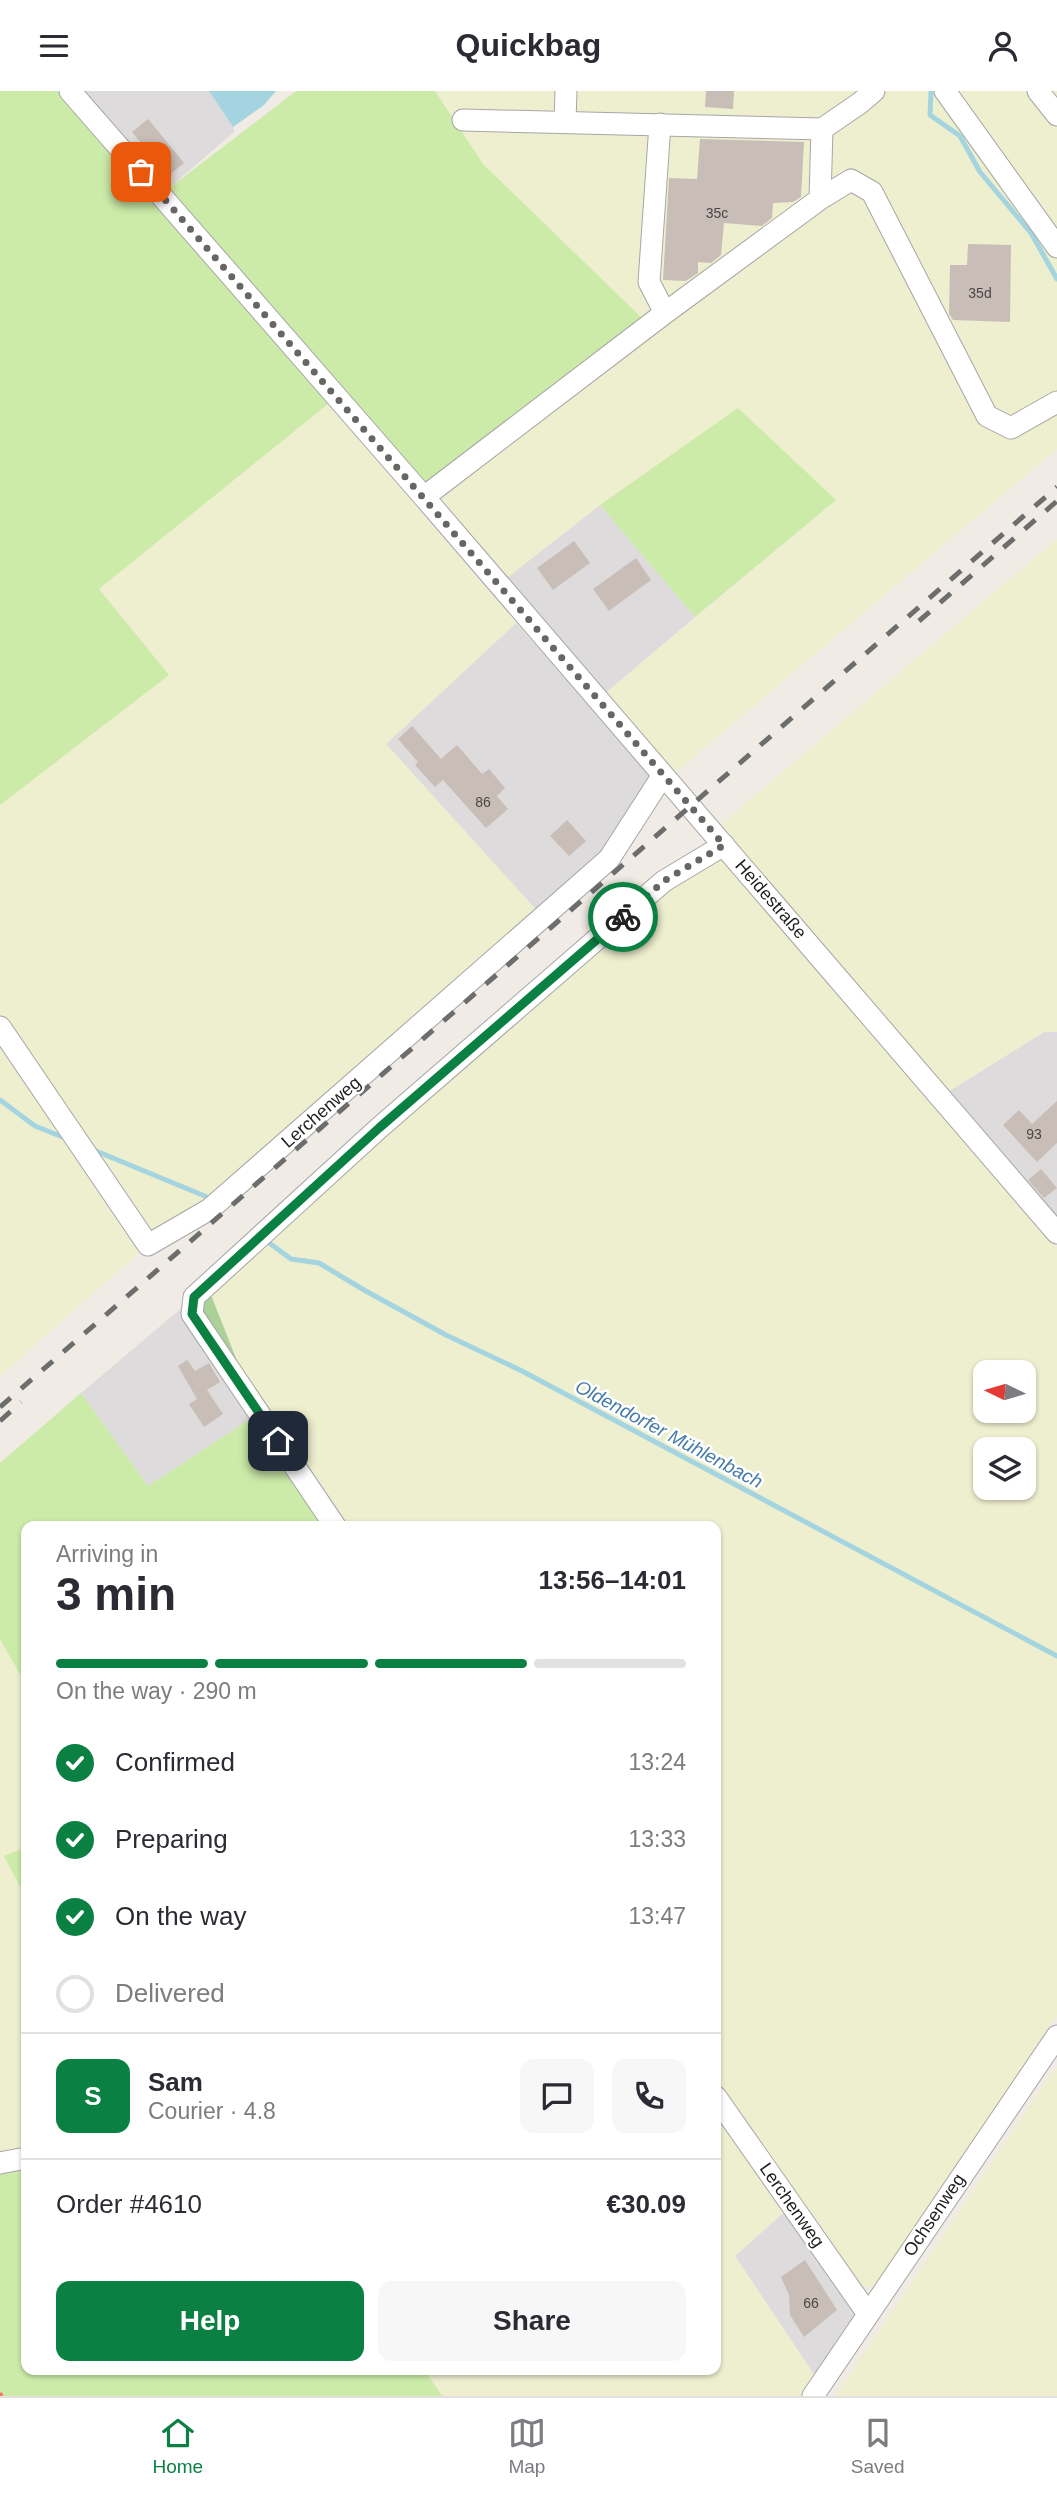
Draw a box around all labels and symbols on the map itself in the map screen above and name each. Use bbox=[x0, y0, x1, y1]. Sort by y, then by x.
pin bbox=[111, 142, 171, 202]
house number: 35c bbox=[706, 205, 728, 221]
house number: 35d bbox=[968, 285, 992, 301]
house number: 86 bbox=[475, 794, 491, 810]
street label: Heidestraße bbox=[731, 855, 811, 943]
courier bbox=[588, 882, 658, 952]
street label: Lerchenweg bbox=[277, 1072, 365, 1152]
house number: 93 bbox=[1026, 1126, 1042, 1142]
north arrow bbox=[973, 1360, 1036, 1423]
water label: Oldendorfer Mühlenbach bbox=[572, 1376, 766, 1492]
pin bbox=[248, 1411, 308, 1471]
street label: Lerchenweg bbox=[756, 2159, 828, 2251]
street label: Ochsenweg bbox=[899, 2170, 969, 2260]
house number: 66 bbox=[803, 2295, 819, 2311]

